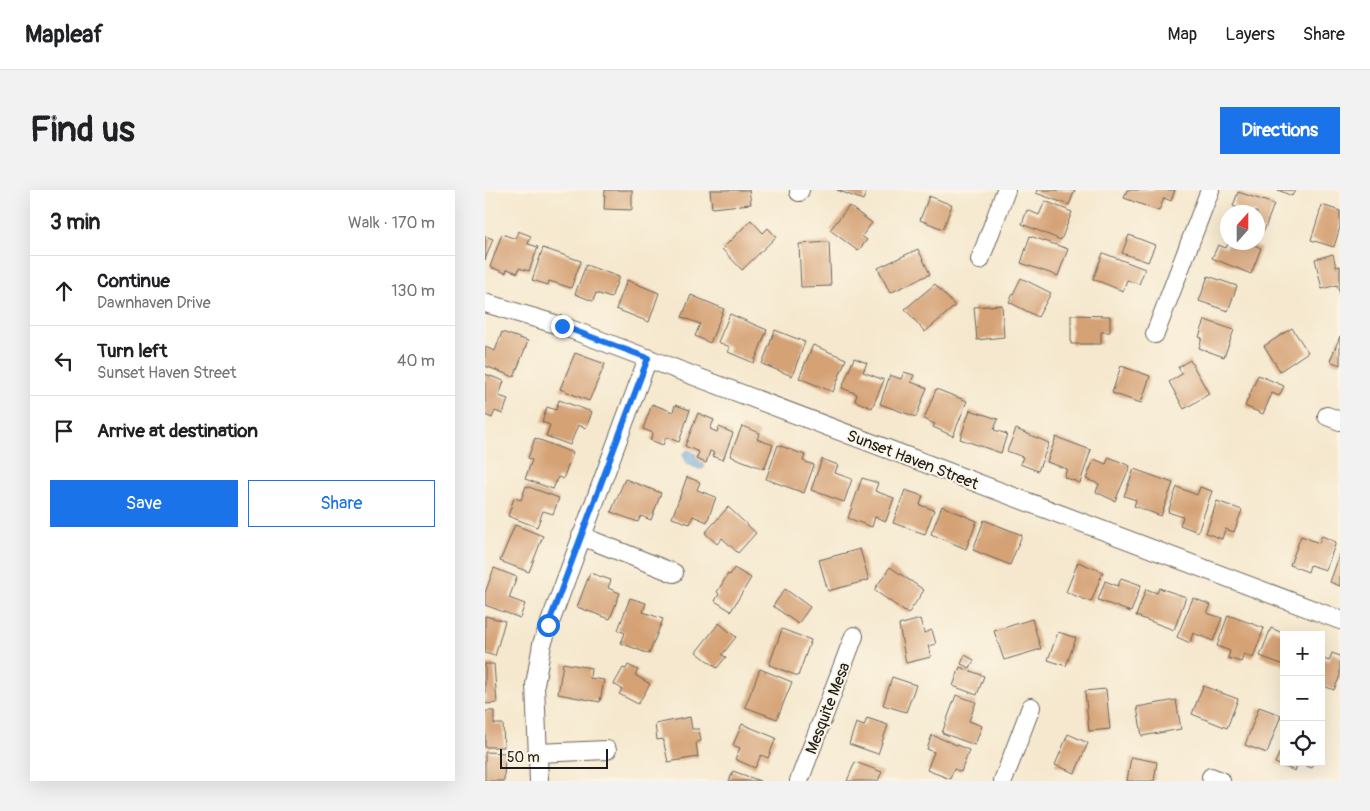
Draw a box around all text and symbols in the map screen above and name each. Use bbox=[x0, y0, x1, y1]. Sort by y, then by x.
text: Mapleaf bbox=[25, 20, 103, 49]
text: Map bbox=[1168, 23, 1197, 46]
text: Layers bbox=[1225, 23, 1275, 46]
text: Share bbox=[1303, 23, 1345, 46]
button: Directions bbox=[1220, 107, 1340, 154]
text: Find us bbox=[30, 108, 135, 152]
north arrow bbox=[1220, 205, 1265, 250]
text: 3 min bbox=[50, 209, 100, 236]
text: Walk · 170 m bbox=[348, 213, 435, 233]
text: Continue bbox=[97, 269, 170, 293]
icon: ahead bbox=[50, 277, 78, 305]
text: 130 m bbox=[391, 281, 435, 301]
text: Dawnhaven Drive bbox=[97, 293, 211, 313]
route end bbox=[551, 315, 574, 338]
text: Turn left bbox=[97, 339, 167, 363]
icon: left bbox=[50, 347, 78, 375]
text: 40 m bbox=[397, 351, 435, 371]
text: Sunset Haven Street bbox=[97, 363, 236, 383]
icon: arrive bbox=[50, 417, 78, 445]
text: Arrive at destination bbox=[97, 419, 258, 443]
street label: Sunset Haven Street bbox=[844, 426, 982, 494]
button: Save bbox=[50, 480, 238, 527]
button: Share bbox=[248, 480, 435, 527]
route start bbox=[537, 614, 560, 637]
map controls bbox=[1280, 631, 1325, 766]
button: + bbox=[1280, 631, 1325, 676]
street label: Mesquite Mesa bbox=[801, 660, 855, 757]
button: − bbox=[1280, 676, 1325, 721]
button: locate bbox=[1280, 721, 1325, 766]
scale bar bbox=[500, 746, 607, 769]
text: 50 m bbox=[507, 749, 540, 766]

